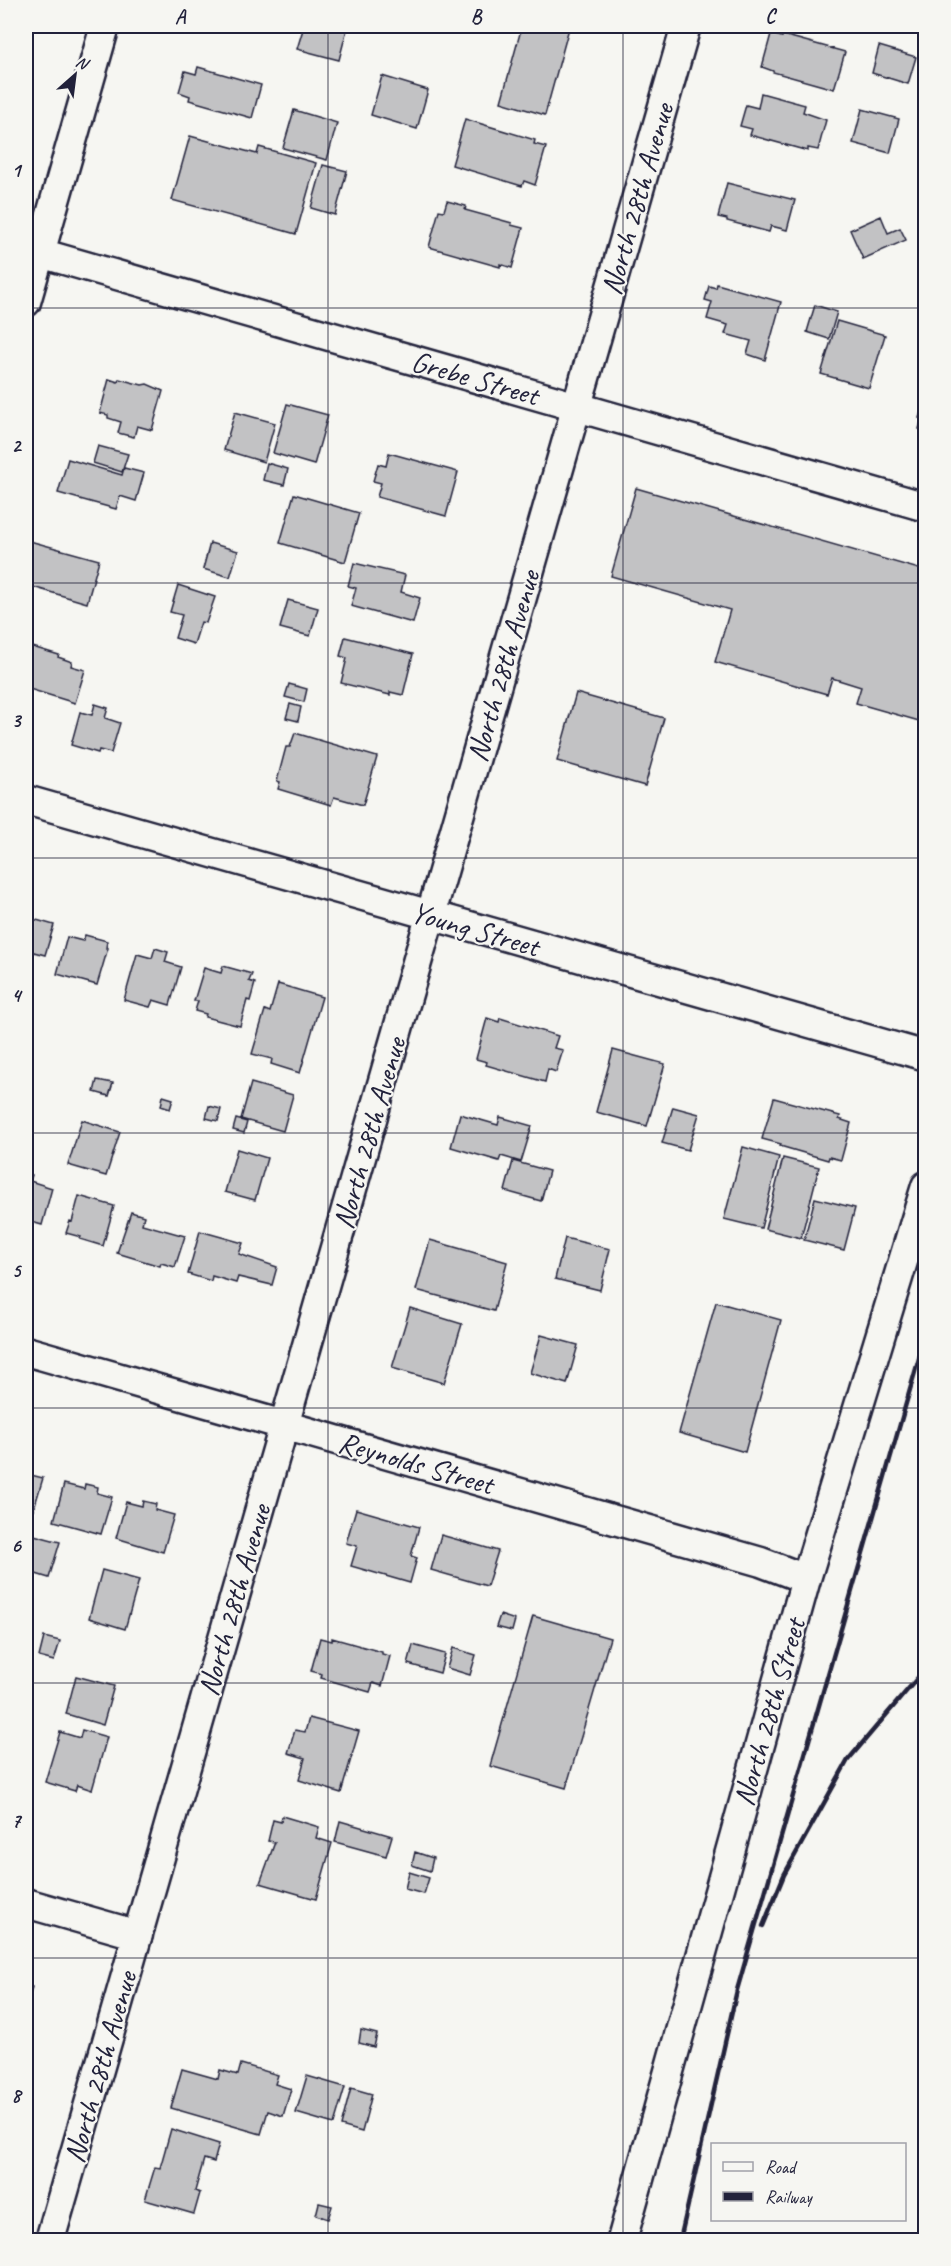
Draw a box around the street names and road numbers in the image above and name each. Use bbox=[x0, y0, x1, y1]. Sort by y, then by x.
street label: North 28th Avenue bbox=[592, 97, 683, 299]
street label: Grebe Street bbox=[407, 342, 546, 415]
street label: North 28th Avenue bbox=[458, 564, 549, 766]
street label: Young Street bbox=[407, 893, 546, 966]
street label: North 28th Avenue bbox=[324, 1031, 415, 1233]
street label: Reynolds Street bbox=[334, 1423, 501, 1504]
street label: North 28th Avenue bbox=[189, 1498, 280, 1700]
street label: North 28th Street bbox=[724, 1611, 815, 1810]
street label: North 28th Avenue bbox=[55, 1965, 146, 2167]

